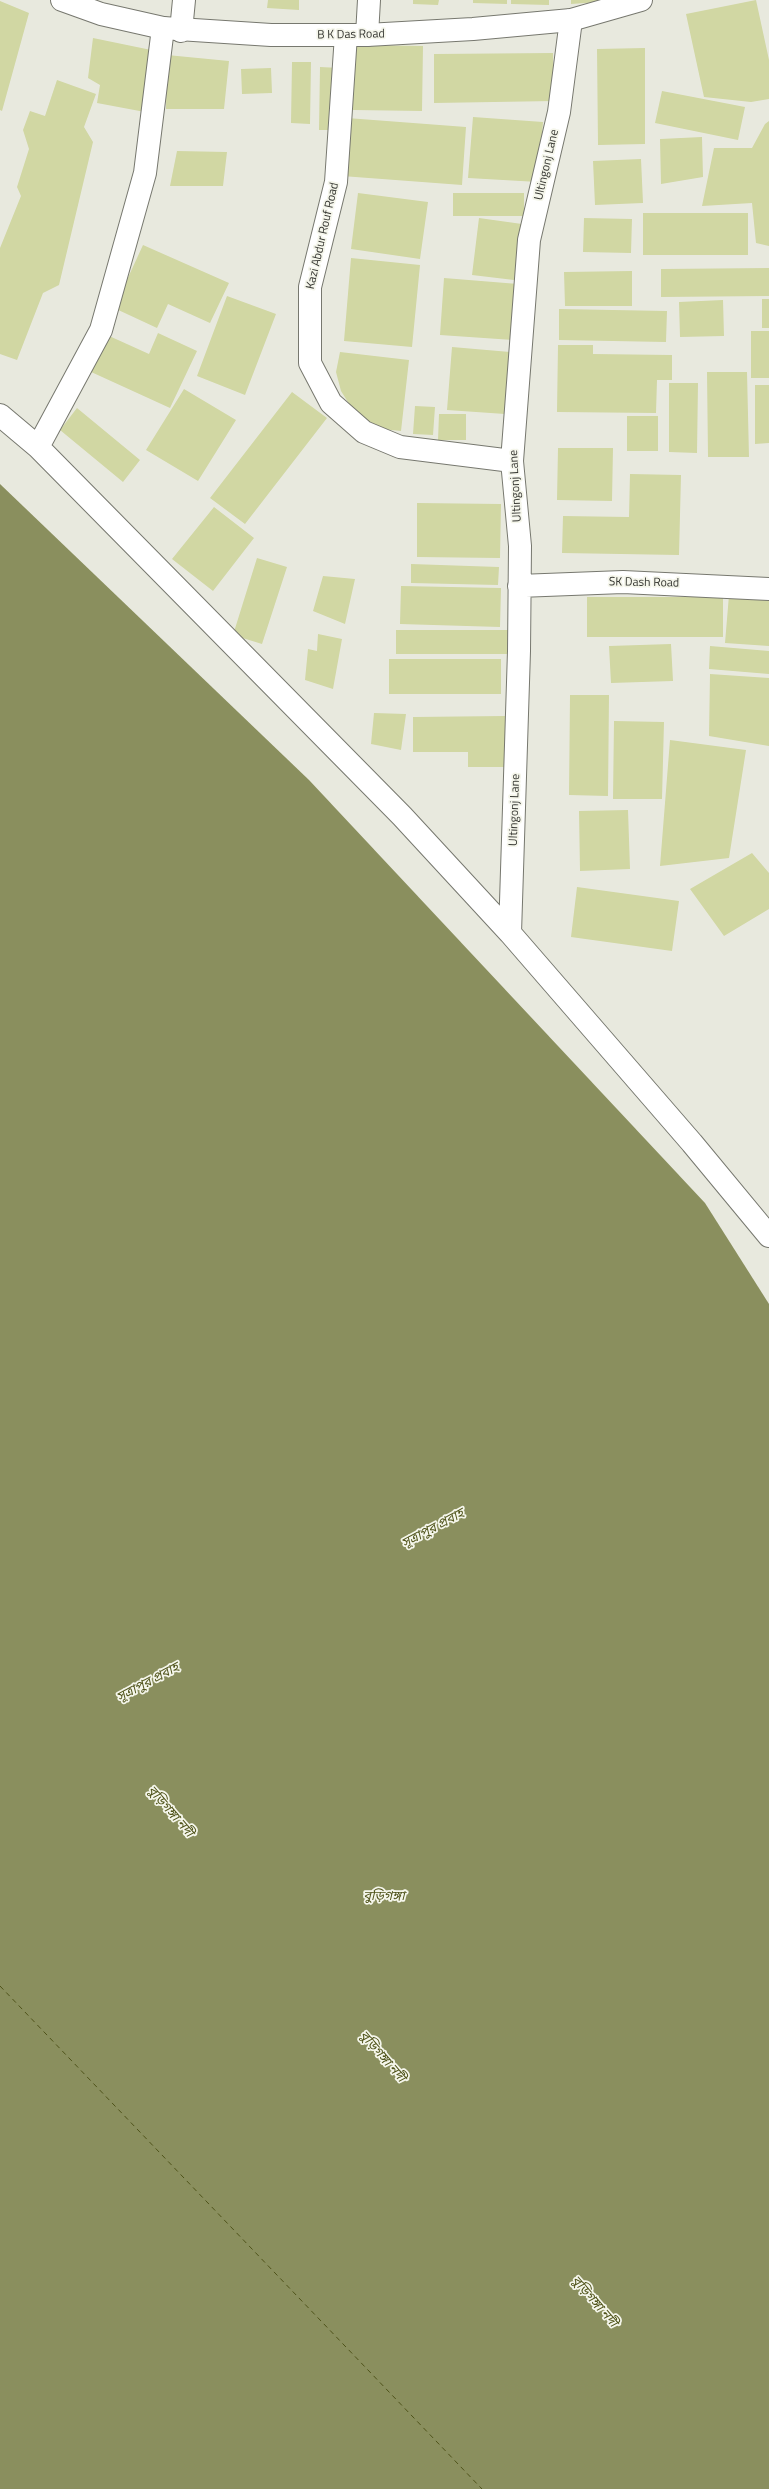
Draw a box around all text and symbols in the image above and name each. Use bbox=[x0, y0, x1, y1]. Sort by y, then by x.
street label: B K Das Road bbox=[317, 27, 385, 43]
street label: Ultingonj Lane bbox=[532, 128, 562, 202]
street label: Kazi Abdur Rouf Road bbox=[304, 181, 342, 291]
street label: Ultingonj Lane bbox=[507, 450, 525, 522]
street label: SK Dash Road bbox=[609, 575, 679, 591]
street label: Ultingonj Lane bbox=[507, 774, 523, 846]
water label: সূত্রাপুর প্রবাহ bbox=[399, 1506, 467, 1552]
water label: সূত্রাপুর প্রবাহ bbox=[114, 1660, 182, 1706]
water label: বুড়িগঙ্গা নদী bbox=[144, 1783, 196, 1841]
water label: বুড়িগঙ্গা bbox=[363, 1889, 405, 1905]
water label: বুড়িগঙ্গা নদী bbox=[356, 2028, 408, 2086]
water label: বুড়িগঙ্গা নদী bbox=[568, 2273, 620, 2331]

